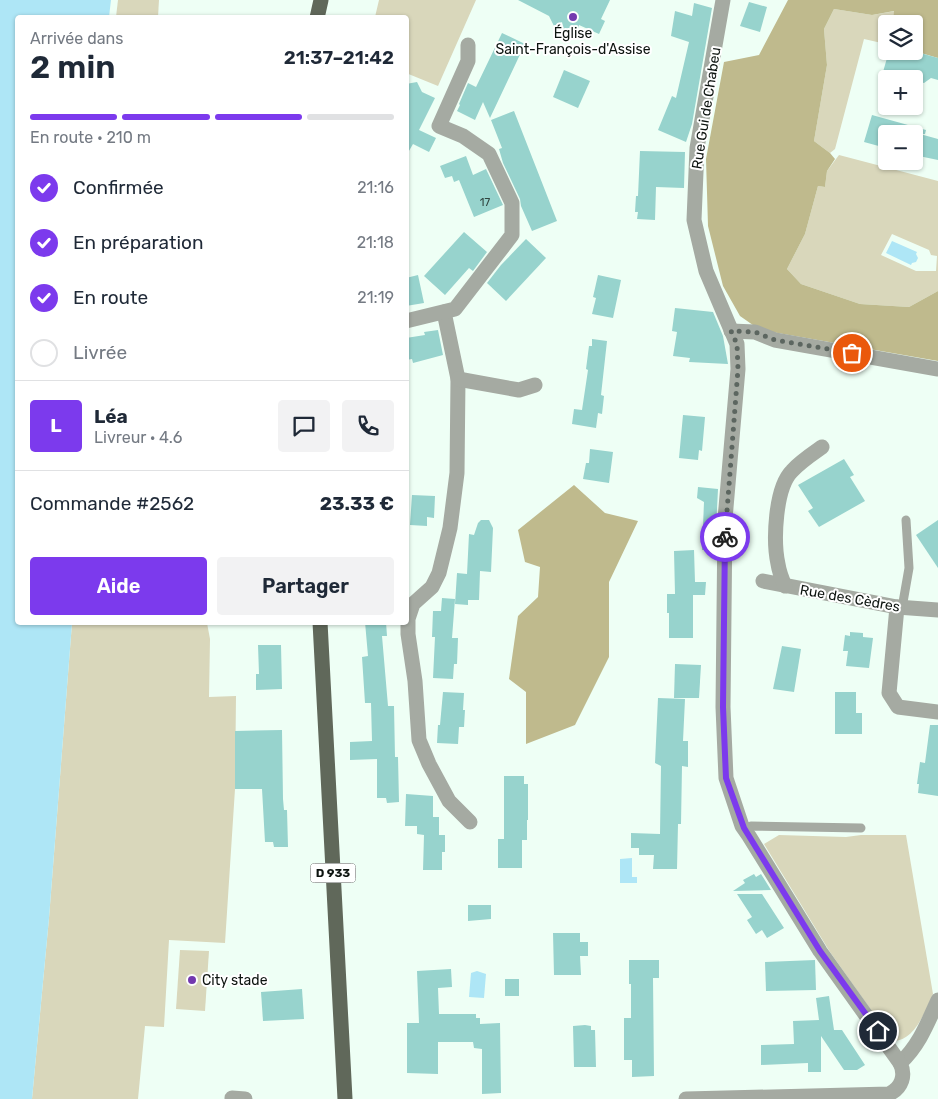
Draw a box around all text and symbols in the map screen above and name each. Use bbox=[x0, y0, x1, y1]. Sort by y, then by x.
marker: Église Saint-François-d'Assise bbox=[567, 11, 579, 23]
map controls bbox=[878, 15, 923, 170]
button: layers bbox=[878, 15, 923, 60]
place label: Église Saint-François-d'Assise bbox=[495, 24, 651, 58]
text: Arrivée dans bbox=[30, 29, 123, 48]
text: 21:37–21:42 bbox=[284, 46, 394, 69]
street label: Rue Gui de Chabeu bbox=[688, 46, 725, 170]
text: 2 min bbox=[30, 48, 115, 86]
button: + bbox=[878, 70, 923, 115]
button: − bbox=[878, 125, 923, 170]
text: En route · 210 m bbox=[30, 128, 151, 147]
icon: check bbox=[30, 174, 58, 202]
text: Confirmée bbox=[73, 176, 164, 199]
text: 21:16 bbox=[357, 178, 394, 197]
house number: 17 bbox=[480, 196, 491, 209]
icon: check bbox=[30, 229, 58, 257]
text: En préparation bbox=[73, 231, 203, 254]
text: 21:18 bbox=[357, 233, 394, 252]
icon: check bbox=[30, 284, 58, 312]
text: En route bbox=[73, 286, 148, 309]
text: 21:19 bbox=[357, 288, 394, 307]
pin bbox=[831, 332, 873, 374]
icon: bag bbox=[838, 339, 866, 367]
text: Livrée bbox=[73, 341, 127, 364]
button: chat bbox=[278, 400, 330, 452]
button: phone bbox=[342, 400, 394, 452]
text: Léa bbox=[94, 405, 128, 428]
text: L bbox=[50, 414, 62, 437]
text: Livreur · 4.6 bbox=[94, 428, 182, 447]
text: Commande #2562 bbox=[30, 492, 194, 515]
text: 23.33 € bbox=[320, 492, 394, 515]
courier bbox=[700, 512, 750, 562]
icon: bike bbox=[711, 523, 739, 551]
button: Aide bbox=[30, 557, 207, 615]
button: Partager bbox=[217, 557, 394, 615]
street label: Rue des Cèdres bbox=[799, 581, 901, 616]
road number: D 933 bbox=[310, 864, 356, 882]
place label: City stade bbox=[202, 972, 268, 989]
marker: City stade bbox=[186, 974, 198, 986]
pin bbox=[857, 1010, 899, 1052]
icon: home bbox=[864, 1017, 892, 1045]

